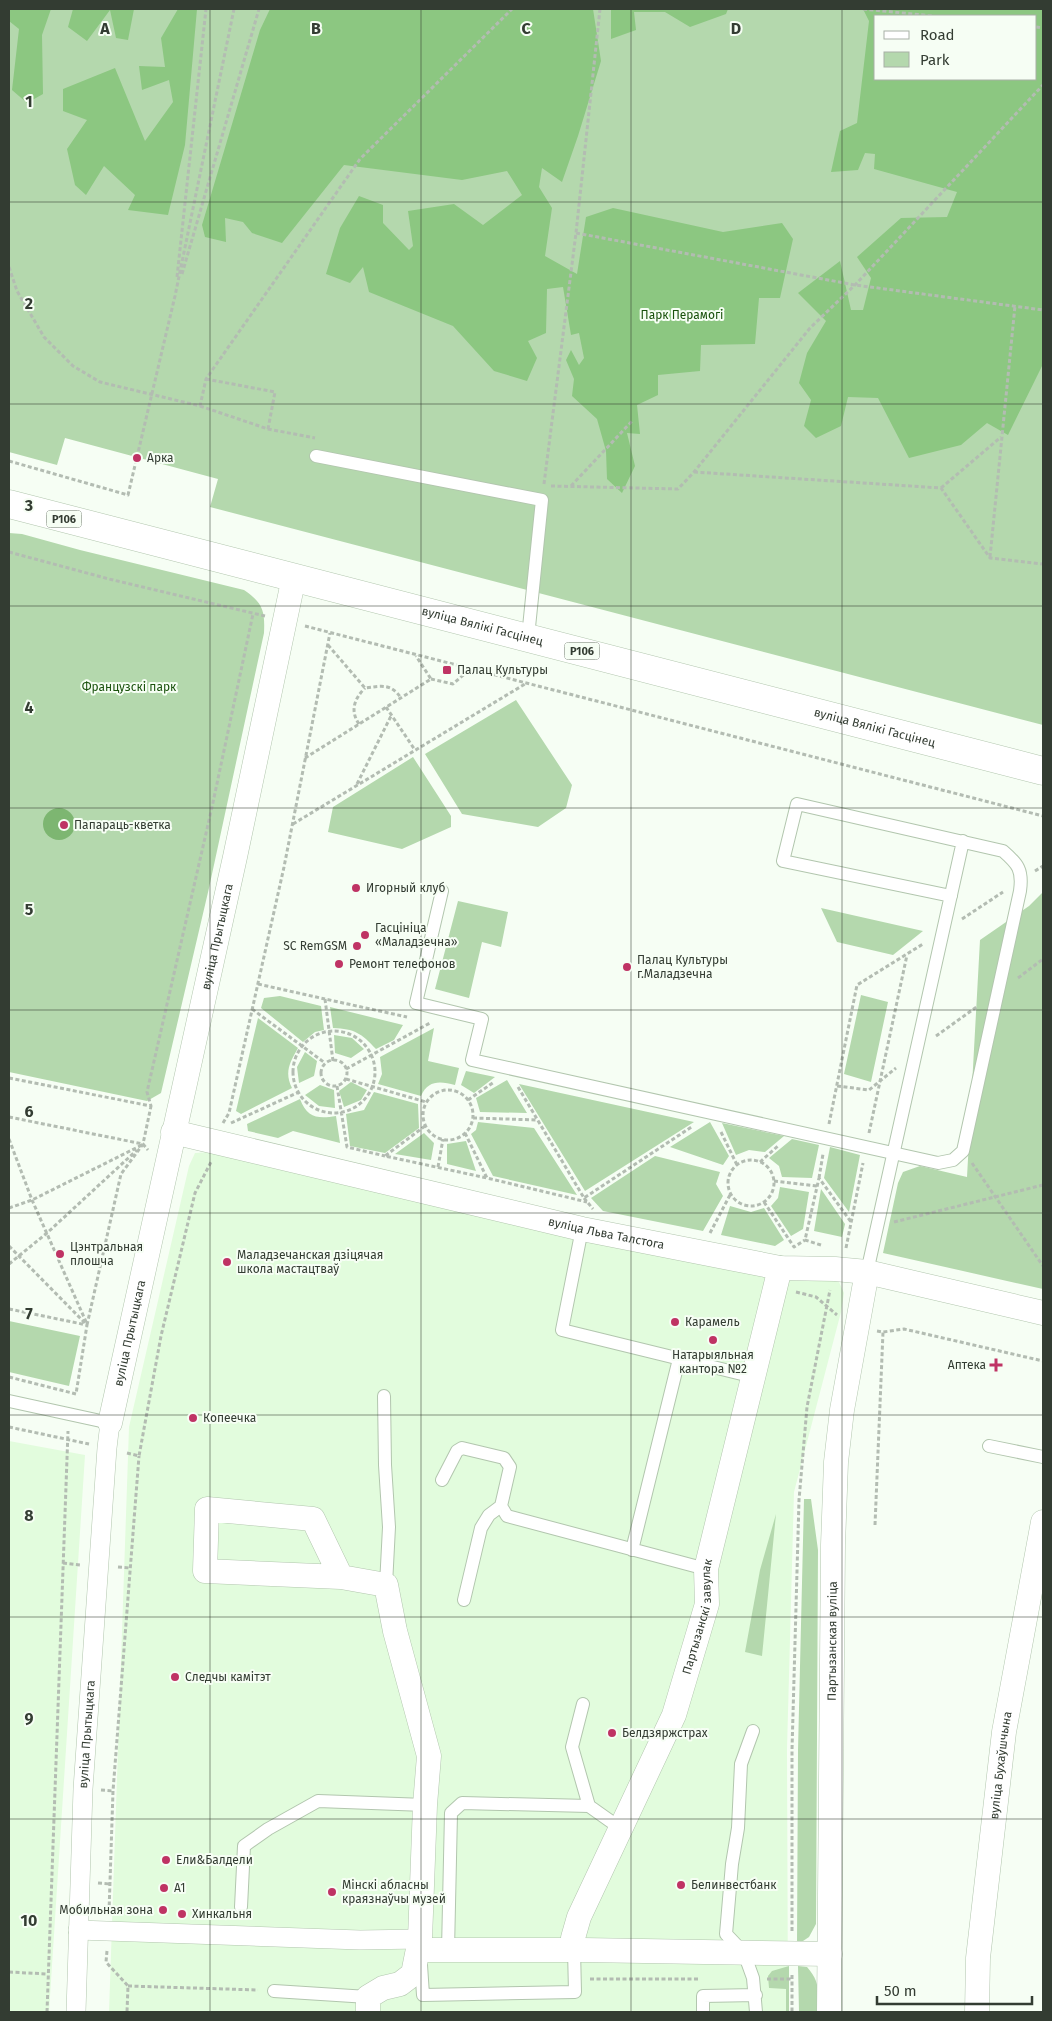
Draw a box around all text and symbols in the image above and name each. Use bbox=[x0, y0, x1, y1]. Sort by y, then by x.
legend bbox=[874, 15, 1037, 80]
text: A bbox=[99, 19, 110, 38]
text: B bbox=[311, 19, 321, 38]
text: C bbox=[521, 19, 531, 38]
text: D bbox=[731, 19, 741, 38]
text: Road bbox=[920, 26, 955, 44]
text: Park bbox=[920, 51, 950, 69]
text: 1 bbox=[25, 92, 33, 111]
text: 2 bbox=[25, 294, 33, 313]
park label: Парк Перамогі bbox=[641, 308, 723, 322]
place label: Арка bbox=[147, 451, 174, 465]
marker: Арка bbox=[131, 452, 143, 464]
text: 3 bbox=[24, 496, 33, 515]
road number: Р106 bbox=[46, 510, 82, 528]
street label: вуліца Вялікі Гасцінец bbox=[420, 604, 545, 649]
road number: Р106 bbox=[564, 642, 600, 659]
place label: Палац Культуры bbox=[457, 663, 548, 677]
marker: Палац Культуры bbox=[441, 664, 453, 676]
park label: Французскі парк bbox=[82, 680, 177, 694]
text: 4 bbox=[24, 698, 34, 717]
street label: вуліца Вялікі Гасцінец bbox=[812, 705, 937, 750]
place label: Папараць-кветка bbox=[74, 818, 171, 832]
marker: Папараць-кветка bbox=[58, 819, 70, 831]
place label: Игорный клуб bbox=[366, 881, 446, 895]
street label: вуліца Прытыцкага bbox=[199, 882, 236, 991]
marker: Игорный клуб bbox=[350, 882, 362, 894]
text: 5 bbox=[25, 900, 34, 919]
place label: Гасцініца «Маладзечна» bbox=[375, 921, 458, 949]
marker: Гасцініца «Маладзечна» bbox=[359, 929, 371, 941]
place label: SC RemGSM bbox=[283, 939, 347, 953]
marker: SC RemGSM bbox=[351, 940, 363, 952]
place label: Палац Культуры г.Маладзечна bbox=[637, 953, 728, 981]
place label: Ремонт телефонов bbox=[349, 957, 456, 971]
marker: Ремонт телефонов bbox=[333, 958, 345, 970]
marker: Палац Культуры г.Маладзечна bbox=[621, 961, 633, 973]
text: 6 bbox=[24, 1102, 34, 1121]
street label: вуліца Льва Талстога bbox=[547, 1214, 665, 1252]
place label: Цэнтральная плошча bbox=[70, 1240, 143, 1268]
marker: Цэнтральная плошча bbox=[54, 1248, 66, 1260]
place label: Маладзечанская дзіцячая школа мастацтваў bbox=[237, 1248, 383, 1276]
marker: Маладзечанская дзіцячая школа мастацтваў bbox=[221, 1256, 233, 1268]
street label: вуліца Прытыцкага bbox=[111, 1279, 148, 1388]
text: 7 bbox=[25, 1304, 33, 1323]
place label: Карамель bbox=[685, 1315, 740, 1329]
marker: Карамель bbox=[669, 1316, 681, 1328]
marker: Натарыяльная кантора №2 bbox=[707, 1334, 719, 1346]
place label: Натарыяльная кантора №2 bbox=[672, 1348, 754, 1376]
place label: Аптека bbox=[948, 1358, 986, 1372]
marker: Аптека bbox=[990, 1359, 1002, 1371]
place label: Копеечка bbox=[203, 1411, 256, 1425]
marker: Копеечка bbox=[187, 1412, 199, 1424]
text: 8 bbox=[24, 1506, 34, 1525]
street label: Партызанскі завулак bbox=[679, 1557, 715, 1676]
street label: Партызанская вуліца bbox=[825, 1581, 840, 1701]
place label: Следчы камітэт bbox=[185, 1670, 271, 1684]
marker: Следчы камітэт bbox=[169, 1671, 181, 1683]
street label: вуліца Прытыцкага bbox=[76, 1680, 98, 1789]
text: 9 bbox=[25, 1709, 34, 1728]
street label: вуліца Бухаўшчына bbox=[987, 1710, 1015, 1820]
place label: Белдзяржстрах bbox=[622, 1726, 708, 1740]
marker: Белдзяржстрах bbox=[606, 1727, 618, 1739]
place label: Ели&Балдели bbox=[176, 1853, 253, 1867]
marker: Ели&Балдели bbox=[160, 1854, 172, 1866]
place label: Мінскі абласны краязнаўчы музей bbox=[342, 1878, 446, 1906]
place label: Белинвестбанк bbox=[691, 1878, 777, 1892]
marker: Белинвестбанк bbox=[675, 1879, 687, 1891]
place label: A1 bbox=[174, 1881, 185, 1895]
marker: A1 bbox=[158, 1882, 170, 1894]
marker: Мінскі абласны краязнаўчы музей bbox=[326, 1886, 338, 1898]
place label: Мобильная зона bbox=[59, 1903, 153, 1917]
marker: Мобильная зона bbox=[157, 1904, 169, 1916]
place label: Хинкальня bbox=[192, 1907, 252, 1921]
marker: Хинкальня bbox=[176, 1908, 188, 1920]
text: 10 bbox=[21, 1911, 37, 1930]
scale bar bbox=[877, 1974, 1032, 2006]
text: 50 m bbox=[884, 1982, 917, 2000]

